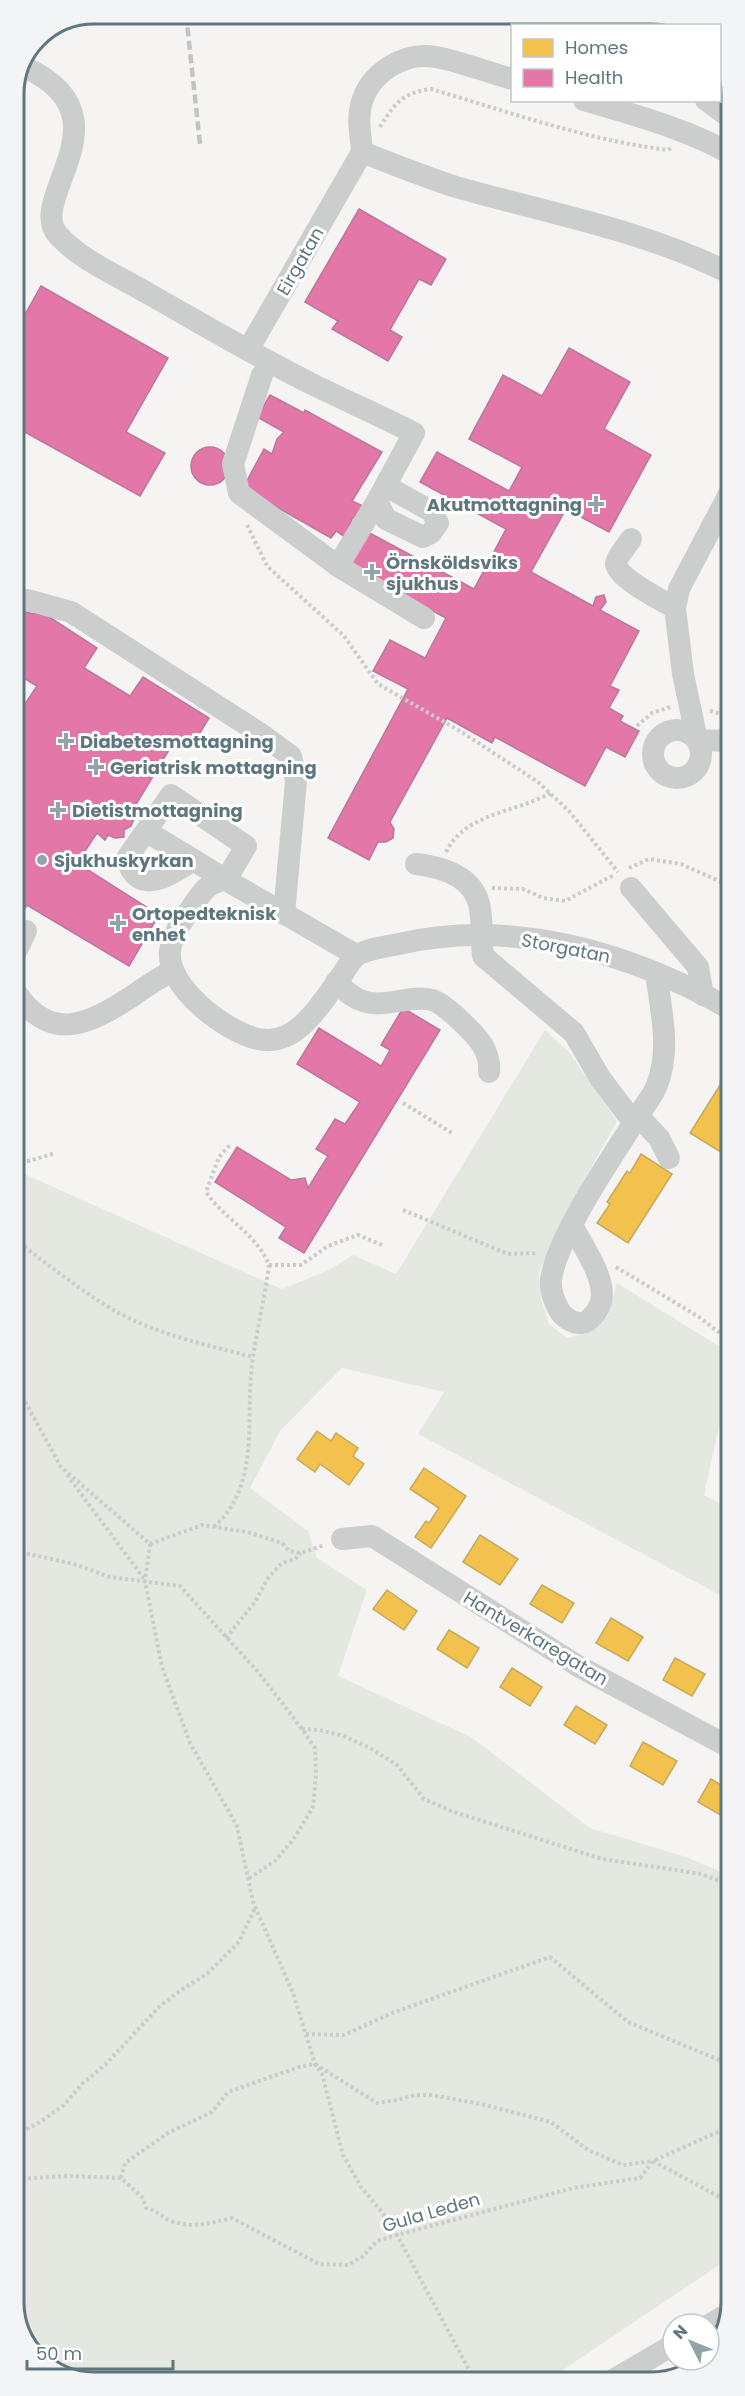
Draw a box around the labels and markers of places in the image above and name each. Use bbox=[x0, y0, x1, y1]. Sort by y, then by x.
place label: Akutmottagning bbox=[427, 492, 582, 517]
marker: Akutmottagning bbox=[587, 495, 605, 513]
place label: Örnsköldsviks sjukhus bbox=[386, 550, 518, 596]
marker: Örnsköldsviks sjukhus bbox=[363, 563, 381, 581]
place label: Diabetesmottagning bbox=[80, 729, 274, 754]
marker: Diabetesmottagning bbox=[57, 732, 75, 750]
place label: Geriatrisk mottagning bbox=[110, 755, 317, 780]
marker: Geriatrisk mottagning bbox=[87, 758, 105, 776]
place label: Dietistmottagning bbox=[72, 798, 243, 823]
marker: Dietistmottagning bbox=[49, 801, 67, 819]
place label: Sjukhuskyrkan bbox=[54, 848, 194, 873]
marker: Sjukhuskyrkan bbox=[35, 853, 49, 867]
place label: Ortopedteknisk enhet bbox=[132, 901, 277, 947]
marker: Ortopedteknisk enhet bbox=[109, 914, 127, 932]

